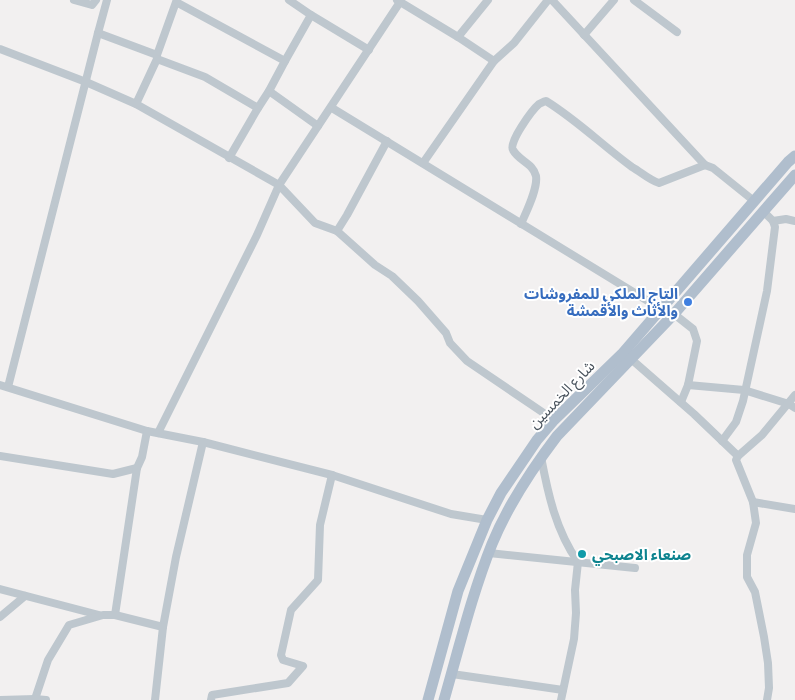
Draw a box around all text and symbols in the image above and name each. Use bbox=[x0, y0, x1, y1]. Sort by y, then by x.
place label: التاج الملكي للمفروشات والأثاث والأقمشة bbox=[524, 284, 678, 320]
marker: التاج الملكي للمفروشات والأثاث والأقمشة bbox=[682, 296, 694, 308]
street label: شارع الخمسين bbox=[524, 356, 601, 434]
place label: صنعاء الاصبحي bbox=[592, 545, 692, 566]
marker: صنعاء الاصبحي bbox=[576, 548, 588, 560]

